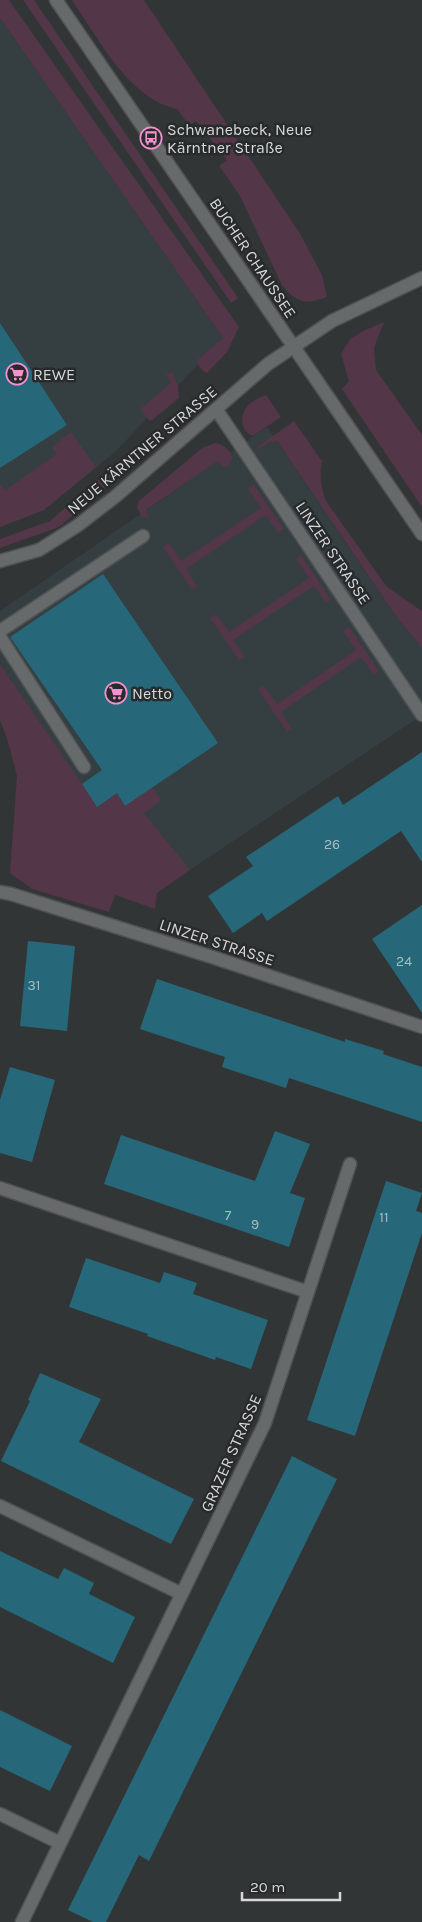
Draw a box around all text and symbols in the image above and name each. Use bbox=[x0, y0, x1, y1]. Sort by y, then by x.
place label: Schwanebeck, Neue Kärntner Straße bbox=[167, 120, 312, 157]
bus stop icon: Schwanebeck, Neue Kärntner Straße bbox=[139, 126, 163, 150]
street label: BUCHER CHAUSSEE bbox=[206, 194, 300, 322]
supermarket icon: REWE bbox=[5, 362, 29, 386]
place label: REWE bbox=[33, 365, 75, 384]
street label: NEUE KÄRNTNER STRASSE bbox=[63, 382, 221, 518]
street label: LINZER STRASSE bbox=[292, 498, 374, 608]
supermarket icon: Netto bbox=[104, 681, 128, 705]
place label: Netto bbox=[132, 684, 172, 703]
house number: 26 bbox=[324, 836, 340, 853]
street label: LINZER STRASSE bbox=[157, 914, 277, 970]
house number: 24 bbox=[396, 953, 412, 970]
house number: 31 bbox=[28, 977, 40, 994]
house number: 7 bbox=[225, 1207, 232, 1224]
house number: 11 bbox=[379, 1209, 389, 1226]
house number: 9 bbox=[251, 1216, 259, 1233]
street label: GRAZER STRASSE bbox=[197, 1391, 265, 1515]
scale bar bbox=[242, 1870, 340, 1902]
text: 20 m bbox=[250, 1878, 285, 1896]

